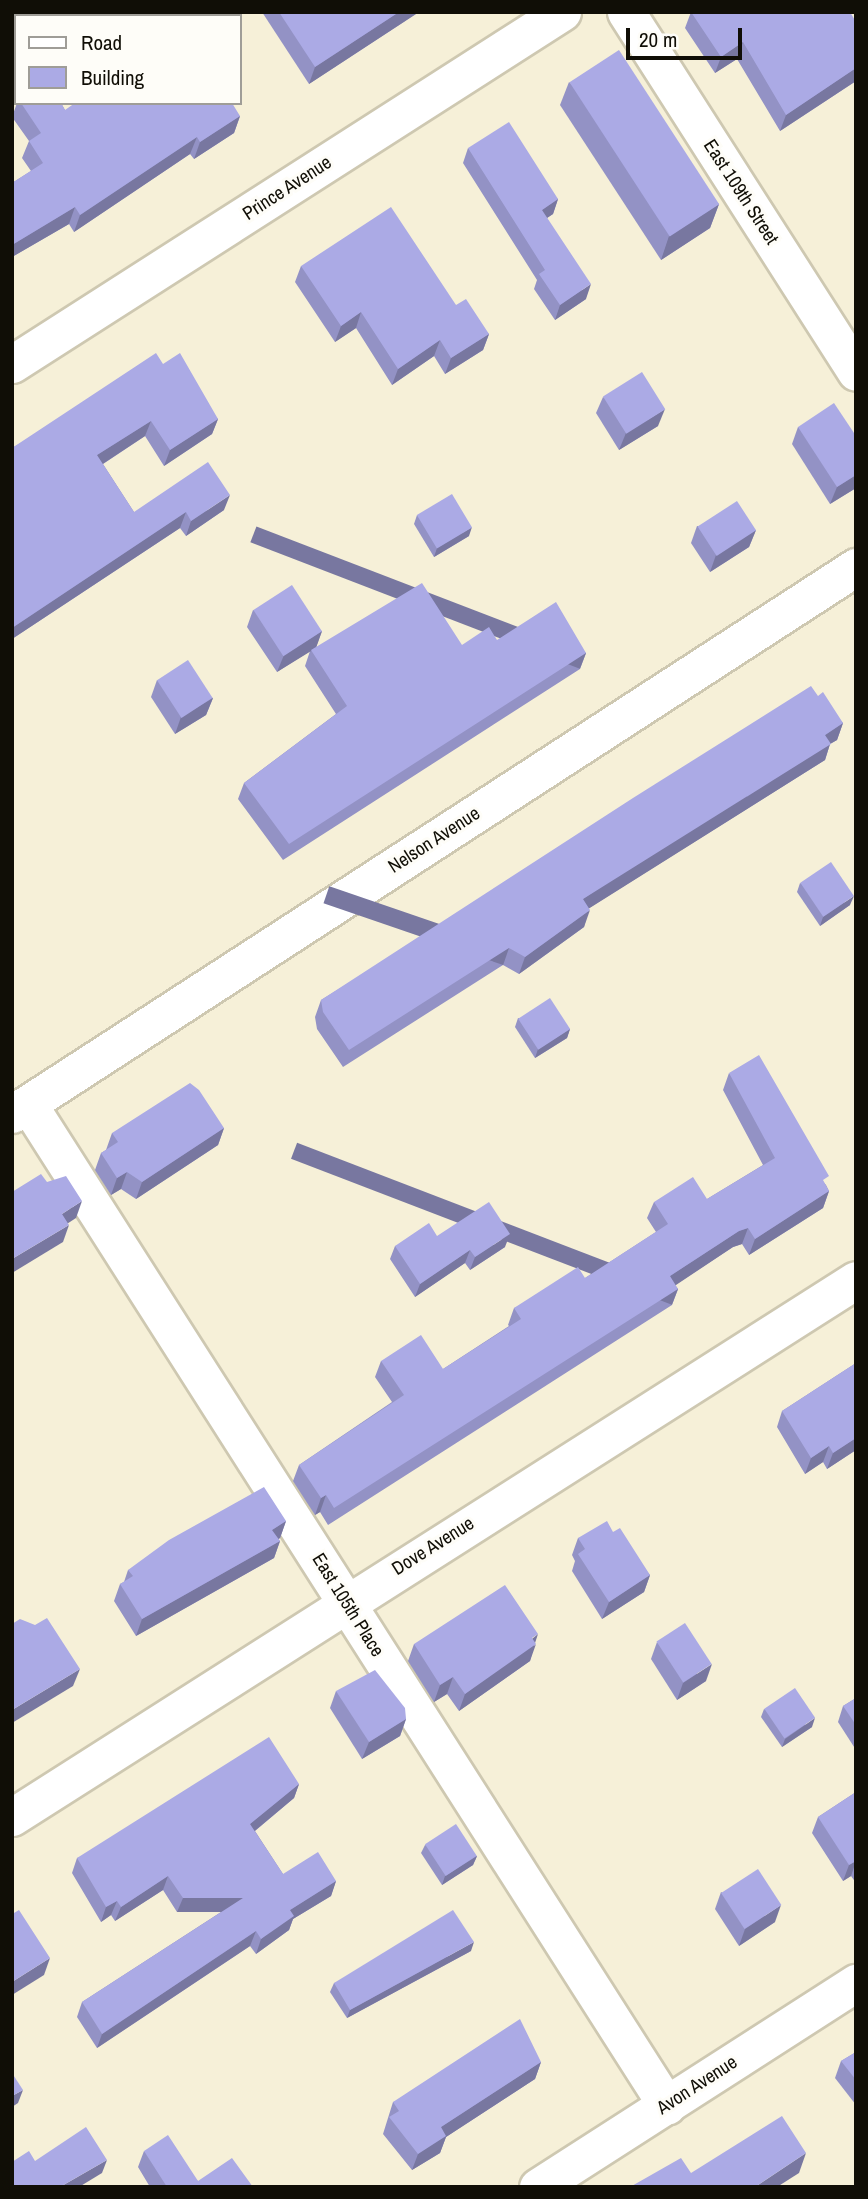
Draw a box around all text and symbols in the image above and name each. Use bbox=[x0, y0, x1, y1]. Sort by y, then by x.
legend bbox=[14, 14, 242, 105]
scale bar bbox=[630, 14, 746, 58]
text: 20 m bbox=[639, 25, 677, 54]
text: Road bbox=[81, 28, 122, 57]
text: Building bbox=[81, 63, 144, 92]
street label: East 109th Street bbox=[699, 135, 783, 249]
street label: Prince Avenue bbox=[238, 151, 336, 225]
street label: Nelson Avenue bbox=[384, 802, 484, 878]
street label: Dove Avenue bbox=[387, 1512, 479, 1580]
street label: East 105th Place bbox=[307, 1549, 389, 1661]
street label: Avon Avenue bbox=[652, 2050, 742, 2120]

